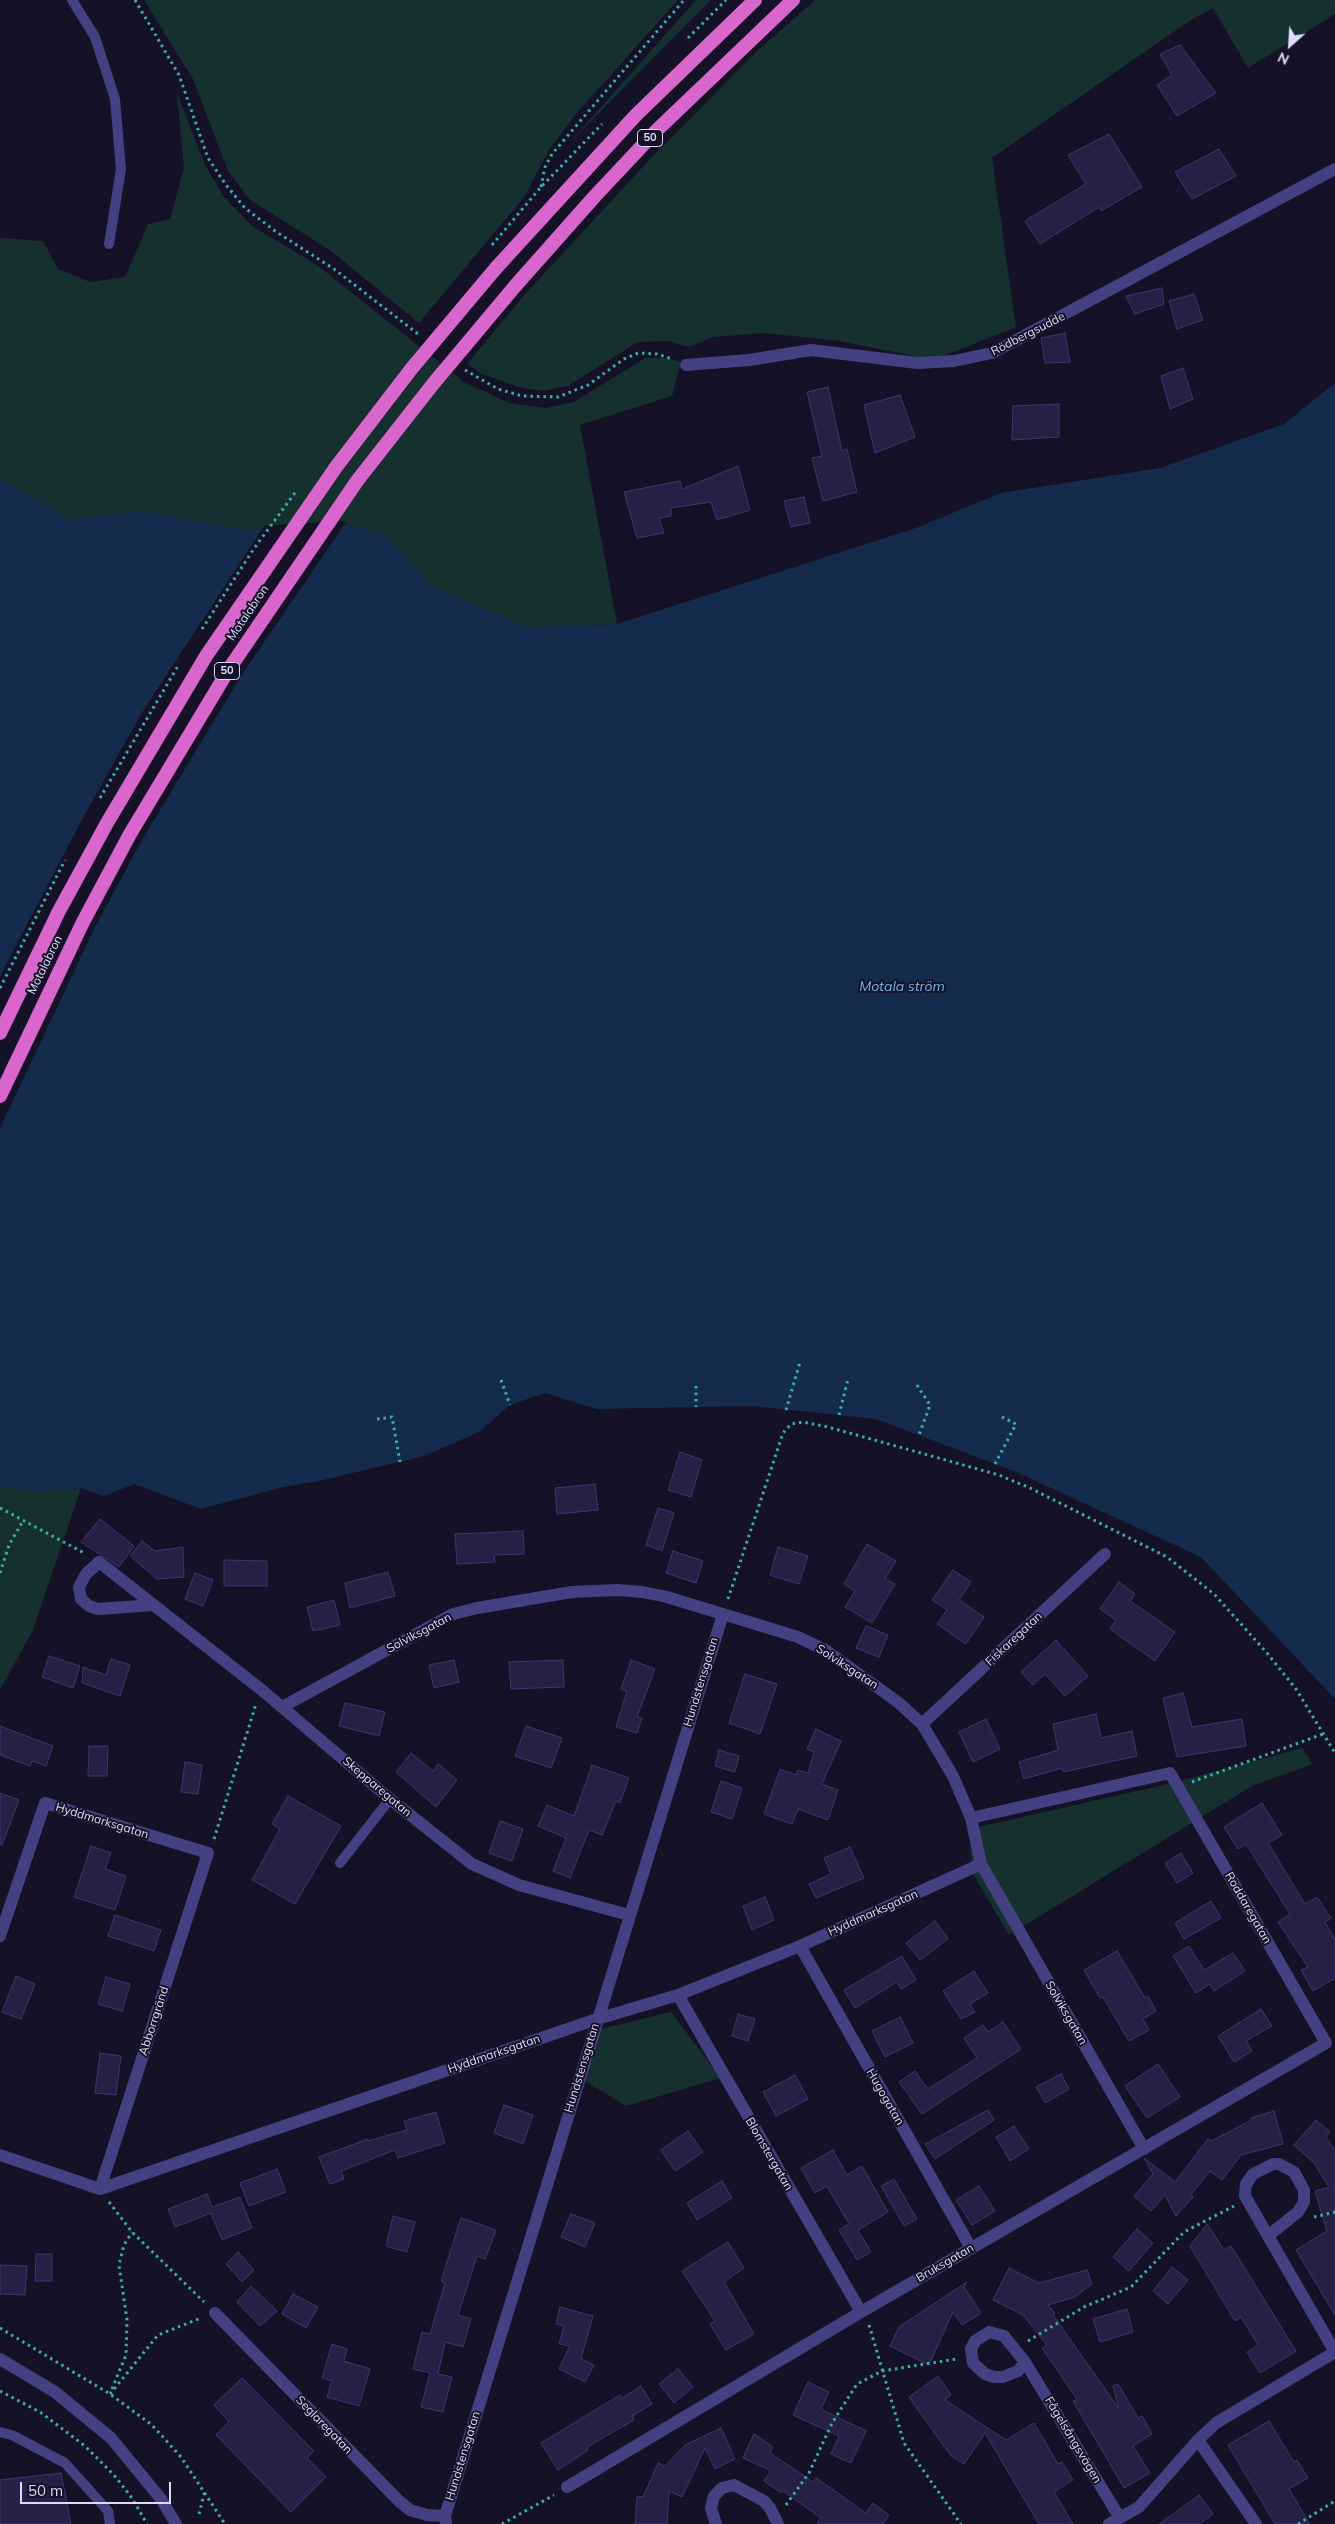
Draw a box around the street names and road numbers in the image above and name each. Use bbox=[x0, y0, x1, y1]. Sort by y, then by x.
road number: 50 bbox=[638, 130, 662, 146]
street label: Rödbergsudde bbox=[989, 309, 1067, 359]
street label: Motalabron bbox=[224, 582, 272, 644]
road number: 50 bbox=[214, 662, 240, 679]
street label: Motalabron bbox=[25, 933, 65, 997]
street label: Fiskaregatan bbox=[983, 1609, 1045, 1669]
street label: Solviksgatan bbox=[384, 1610, 454, 1656]
street label: Hundstensgatan bbox=[681, 1636, 721, 1728]
street label: Solviksgatan bbox=[813, 1642, 881, 1692]
street label: Skepparegatan bbox=[340, 1754, 414, 1820]
street label: Hyddmarksgatan bbox=[54, 1800, 150, 1842]
street label: Roddaregatan bbox=[1222, 1870, 1274, 1946]
street label: Hyddmarksgatan bbox=[826, 1887, 920, 1939]
street label: Solviksgatan bbox=[1042, 1979, 1090, 2047]
street label: Abborrgränd bbox=[136, 1985, 172, 2057]
street label: Hundstensgatan bbox=[562, 2022, 602, 2114]
street label: Hyddmarksgatan bbox=[446, 2031, 542, 2077]
street label: Hugogatan bbox=[863, 2066, 907, 2128]
street label: Blomstergatan bbox=[742, 2115, 796, 2193]
street label: Bruksgatan bbox=[914, 2241, 976, 2285]
street label: Seglaregatan bbox=[293, 2393, 355, 2457]
street label: Fågelsångsvägen bbox=[1042, 2394, 1104, 2486]
street label: Hundstensgatan bbox=[443, 2410, 483, 2502]

